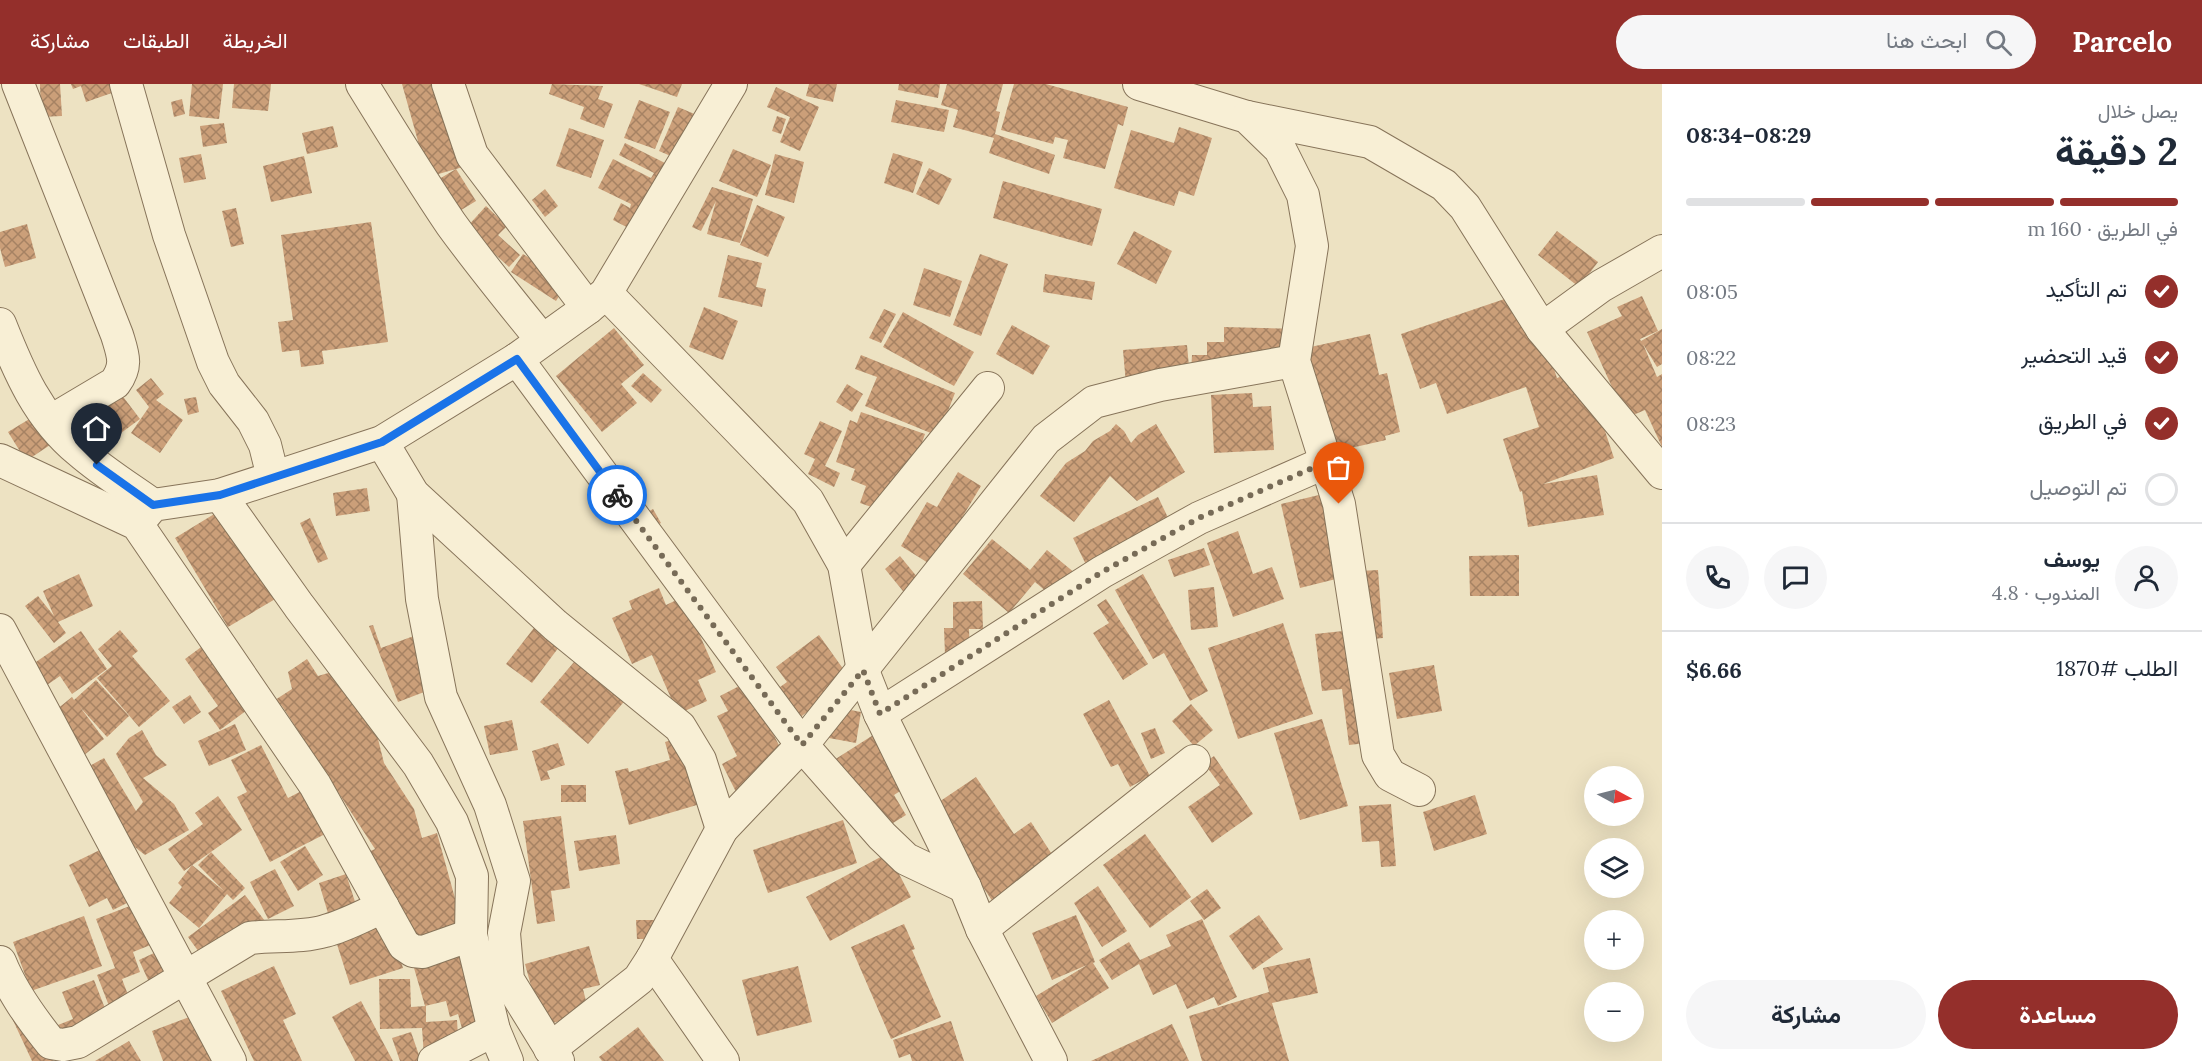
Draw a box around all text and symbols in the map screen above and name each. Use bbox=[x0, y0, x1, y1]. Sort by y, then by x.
search box bbox=[1616, 15, 2036, 69]
text: Parcelo bbox=[2072, 24, 2172, 60]
text: ابحث هنا bbox=[1886, 26, 1967, 54]
icon: search bbox=[1982, 26, 2015, 59]
text: مشاركة bbox=[30, 27, 90, 54]
text: الطبقات bbox=[123, 27, 190, 54]
text: الخريطة bbox=[223, 27, 288, 54]
text: يصل خلال bbox=[2098, 98, 2178, 123]
text: 08:29–08:34 bbox=[1686, 121, 1811, 149]
text: 2 دقيقة bbox=[2055, 126, 2178, 176]
text: في الطريق · 160 m bbox=[2027, 216, 2178, 241]
text: تم التأكيد bbox=[2045, 275, 2127, 303]
icon: check bbox=[2145, 275, 2178, 308]
text: 08:05 bbox=[1686, 279, 1738, 304]
text: قيد التحضير bbox=[2021, 341, 2127, 369]
icon: check bbox=[2145, 341, 2178, 374]
text: 08:22 bbox=[1686, 345, 1736, 370]
pin bbox=[71, 403, 122, 465]
text: في الطريق bbox=[2038, 407, 2127, 435]
icon: check bbox=[2145, 407, 2178, 440]
text: 08:23 bbox=[1686, 411, 1736, 436]
icon: home bbox=[80, 412, 113, 445]
pin bbox=[1313, 442, 1364, 504]
icon: bag bbox=[1322, 451, 1355, 484]
courier bbox=[587, 465, 647, 525]
text: تم التوصيل bbox=[2030, 473, 2127, 501]
icon: bike bbox=[601, 479, 634, 512]
text: يوسف bbox=[2044, 545, 2100, 573]
button: phone bbox=[1686, 546, 1749, 609]
button: chat bbox=[1764, 546, 1827, 609]
button: person bbox=[2115, 546, 2178, 609]
text: المندوب · 4.8 bbox=[1992, 580, 2100, 605]
text: الطلب #1870 bbox=[2056, 654, 2178, 682]
text: $6.66 bbox=[1686, 656, 1742, 684]
north arrow bbox=[1584, 766, 1644, 826]
map controls bbox=[1584, 766, 1644, 1042]
button: layers bbox=[1584, 838, 1644, 898]
button: + bbox=[1584, 910, 1644, 970]
button: مشاركة bbox=[1686, 980, 1926, 1049]
button: مساعدة bbox=[1938, 980, 2178, 1049]
button: − bbox=[1584, 982, 1644, 1042]

